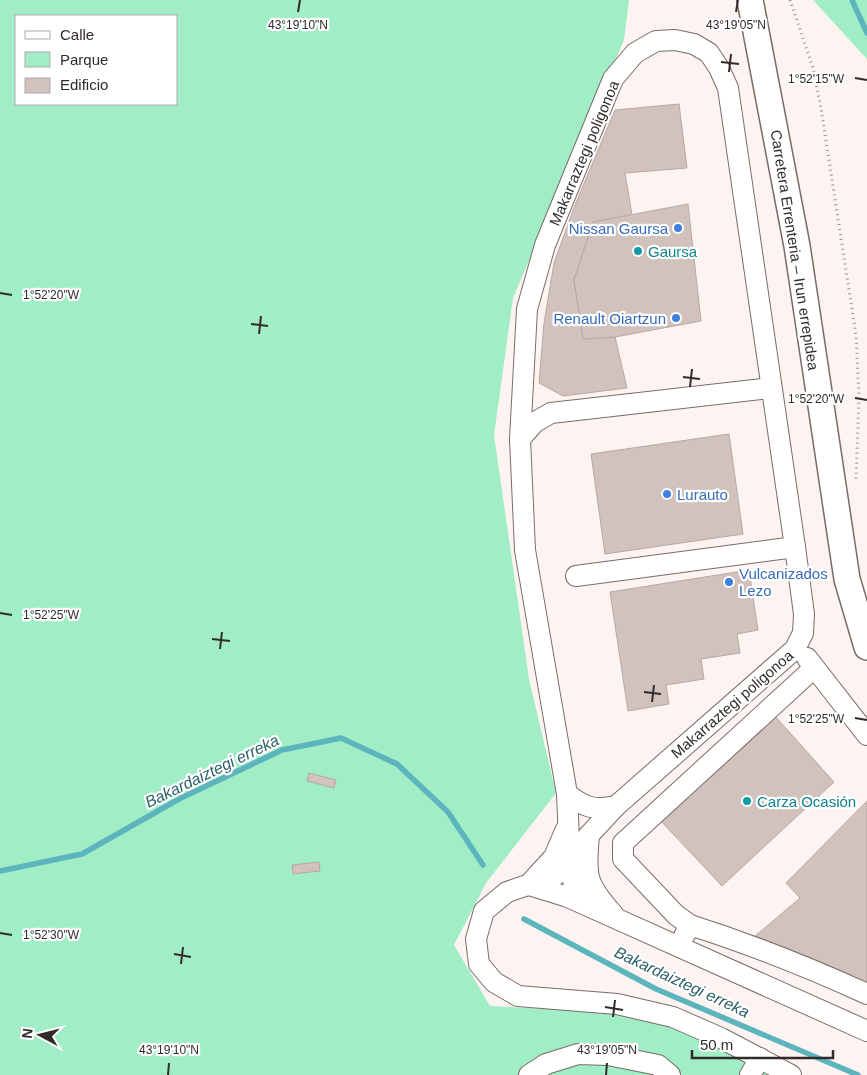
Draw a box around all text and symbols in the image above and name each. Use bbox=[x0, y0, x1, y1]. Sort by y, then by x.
legend bbox=[15, 15, 178, 105]
text: 43°19'10"N bbox=[268, 18, 328, 32]
text: 43°19'05"N bbox=[706, 18, 766, 32]
text: Calle bbox=[60, 26, 94, 43]
text: Parque bbox=[60, 51, 108, 68]
text: 1°52'15"W bbox=[788, 72, 845, 86]
text: Edificio bbox=[60, 76, 108, 93]
street label: Makarraztegi poligonoa bbox=[546, 77, 623, 228]
street label: Carretera Errenteria – Irun errepidea bbox=[768, 128, 823, 372]
place label: Nissan Gaursa bbox=[569, 220, 669, 237]
marker: Nissan Gaursa bbox=[672, 222, 684, 234]
place label: Gaursa bbox=[648, 243, 698, 260]
marker: Gaursa bbox=[632, 245, 644, 257]
text: 1°52'20"W bbox=[23, 288, 80, 302]
place label: Renault Oiartzun bbox=[553, 310, 666, 327]
marker: Renault Oiartzun bbox=[670, 312, 682, 324]
text: 1°52'20"W bbox=[788, 392, 845, 406]
place label: Lurauto bbox=[677, 486, 728, 503]
marker: Lurauto bbox=[661, 488, 673, 500]
place label: Vulcanizados Lezo bbox=[739, 565, 828, 599]
marker: Vulcanizados Lezo bbox=[723, 576, 735, 588]
text: 1°52'25"W bbox=[23, 608, 80, 622]
street label: Makarraztegi poligonoa bbox=[668, 646, 797, 762]
text: 1°52'25"W bbox=[788, 712, 845, 726]
water label: Bakardaiztegi erreka bbox=[142, 731, 282, 811]
place label: Carza Ocasión bbox=[757, 793, 856, 810]
marker: Carza Ocasión bbox=[741, 795, 753, 807]
text: 1°52'30"W bbox=[23, 928, 80, 942]
water label: Bakardaiztegi erreka bbox=[612, 943, 752, 1021]
north arrow bbox=[15, 1010, 65, 1060]
text: N bbox=[19, 1027, 36, 1039]
scale bar bbox=[692, 1028, 833, 1060]
text: 50 m bbox=[700, 1036, 733, 1053]
text: 43°19'10"N bbox=[139, 1043, 199, 1057]
text: 43°19'05"N bbox=[577, 1043, 637, 1057]

